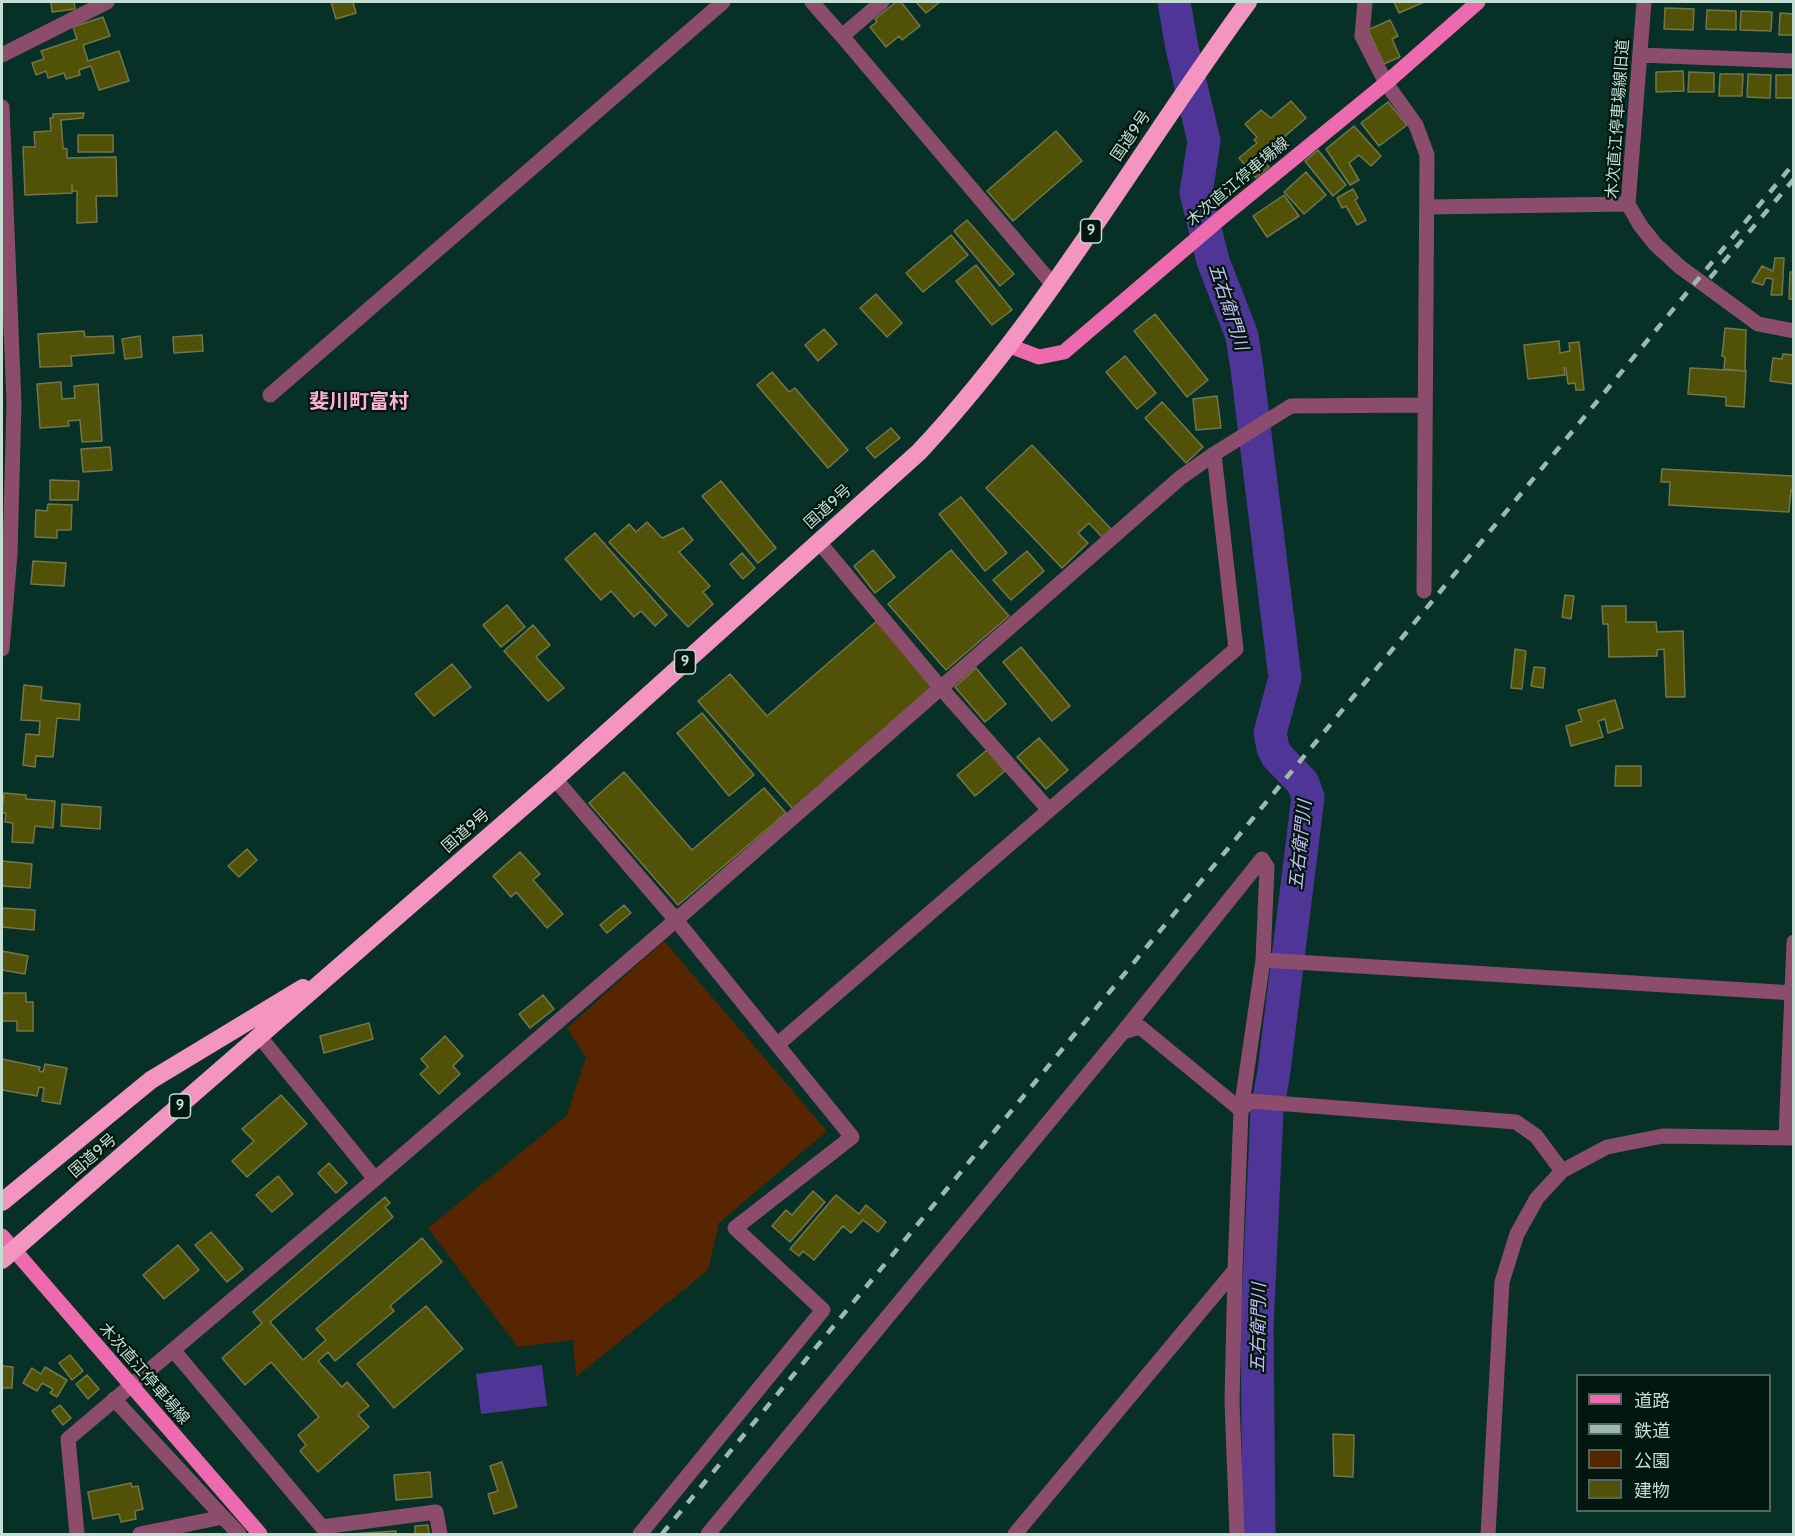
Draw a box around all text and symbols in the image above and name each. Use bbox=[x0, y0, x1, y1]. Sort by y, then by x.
street label: 木次直江停車場線旧道 bbox=[1603, 39, 1633, 199]
street label: 国道9号 bbox=[1107, 107, 1155, 165]
street label: 木次直江停車場線 bbox=[1183, 134, 1293, 230]
road number: 9 bbox=[1080, 219, 1102, 243]
water label: 五右衛門川 bbox=[1204, 261, 1252, 353]
district label: 斐川町富村 bbox=[309, 390, 409, 414]
street label: 国道9号 bbox=[800, 481, 856, 533]
road number: 9 bbox=[674, 650, 696, 674]
water label: 五右衛門川 bbox=[1286, 799, 1316, 891]
street label: 国道9号 bbox=[438, 805, 494, 857]
road number: 9 bbox=[170, 1094, 190, 1118]
street label: 国道9号 bbox=[65, 1130, 121, 1182]
water label: 五右衛門川 bbox=[1247, 1283, 1271, 1373]
street label: 木次直江停車場線 bbox=[95, 1319, 193, 1429]
legend bbox=[1576, 1374, 1771, 1512]
text: 道路 bbox=[1634, 1390, 1670, 1412]
text: 鉄道 bbox=[1634, 1420, 1670, 1442]
text: 公園 bbox=[1634, 1450, 1670, 1472]
text: 建物 bbox=[1634, 1480, 1670, 1502]

